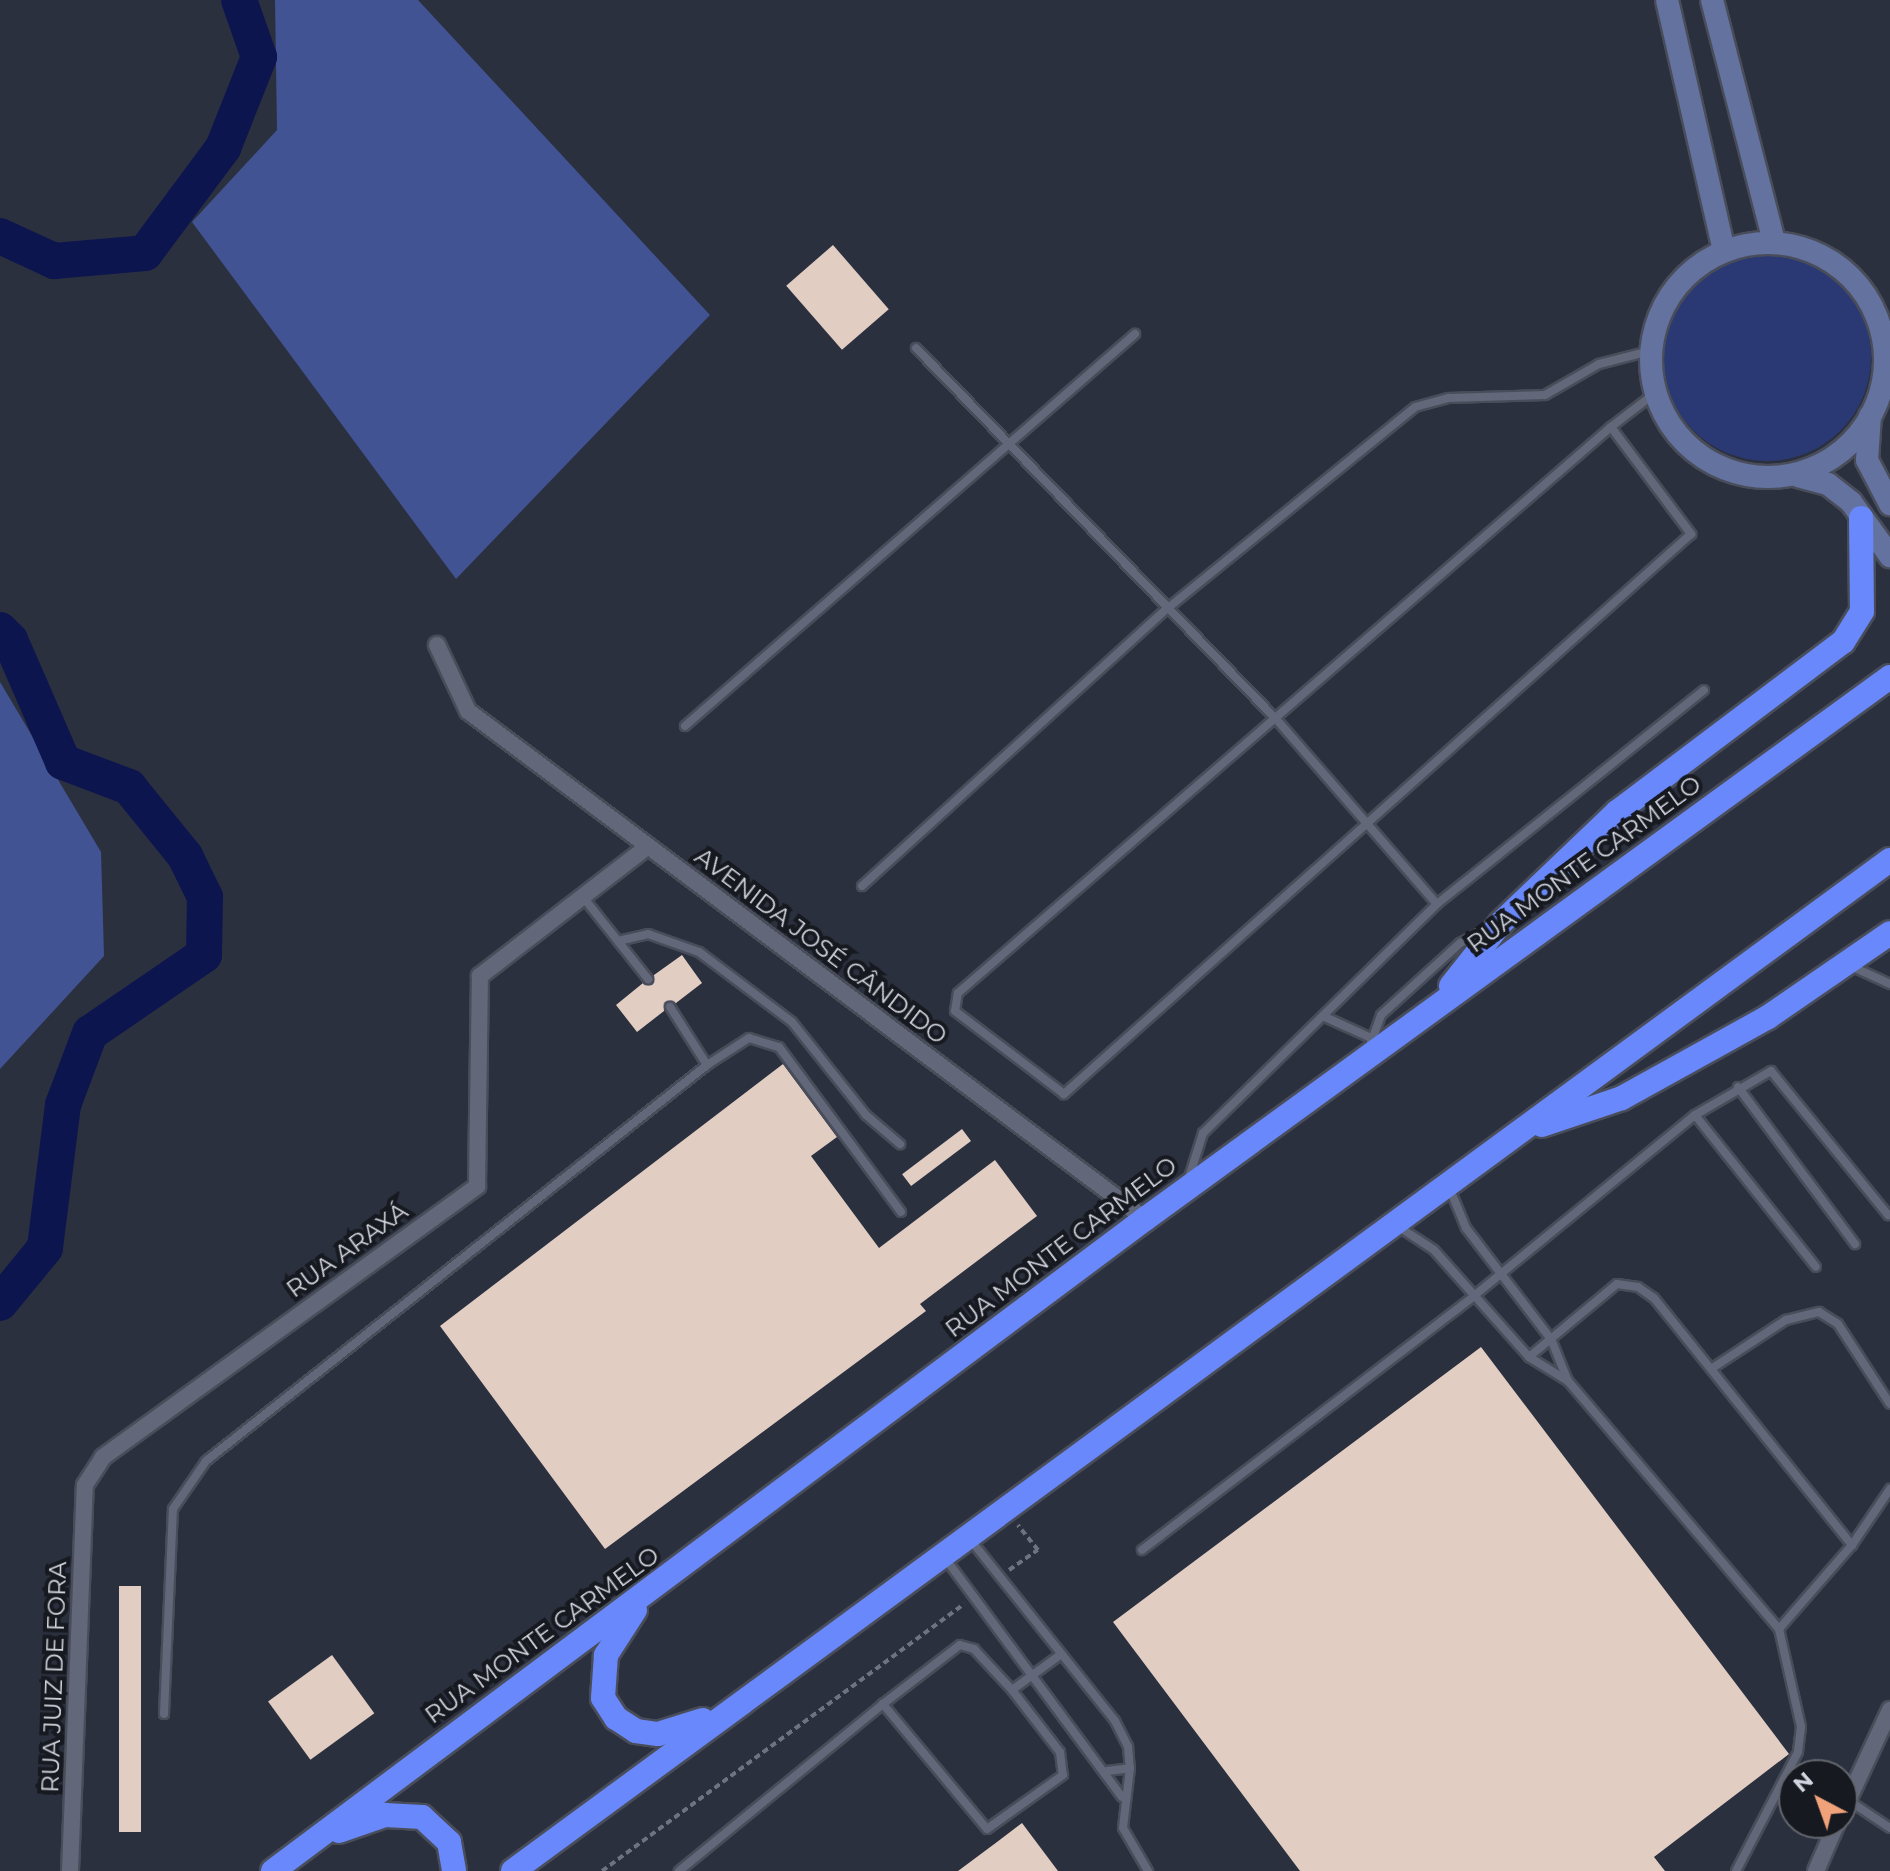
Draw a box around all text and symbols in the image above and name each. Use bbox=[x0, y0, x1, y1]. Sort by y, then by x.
street label: RUA MONTE CARMELO bbox=[1461, 769, 1707, 959]
street label: AVENIDA JOSÉ CÂNDIDO bbox=[689, 842, 953, 1050]
street label: RUA MONTE CARMELO bbox=[940, 1151, 1182, 1343]
street label: RUA ARAXÁ bbox=[281, 1196, 413, 1304]
street label: RUA MONTE CARMELO bbox=[419, 1540, 665, 1730]
street label: RUA JUIZ DE FORA bbox=[36, 1561, 72, 1793]
north arrow bbox=[1778, 1759, 1858, 1839]
text: N bbox=[1788, 1766, 1819, 1798]

